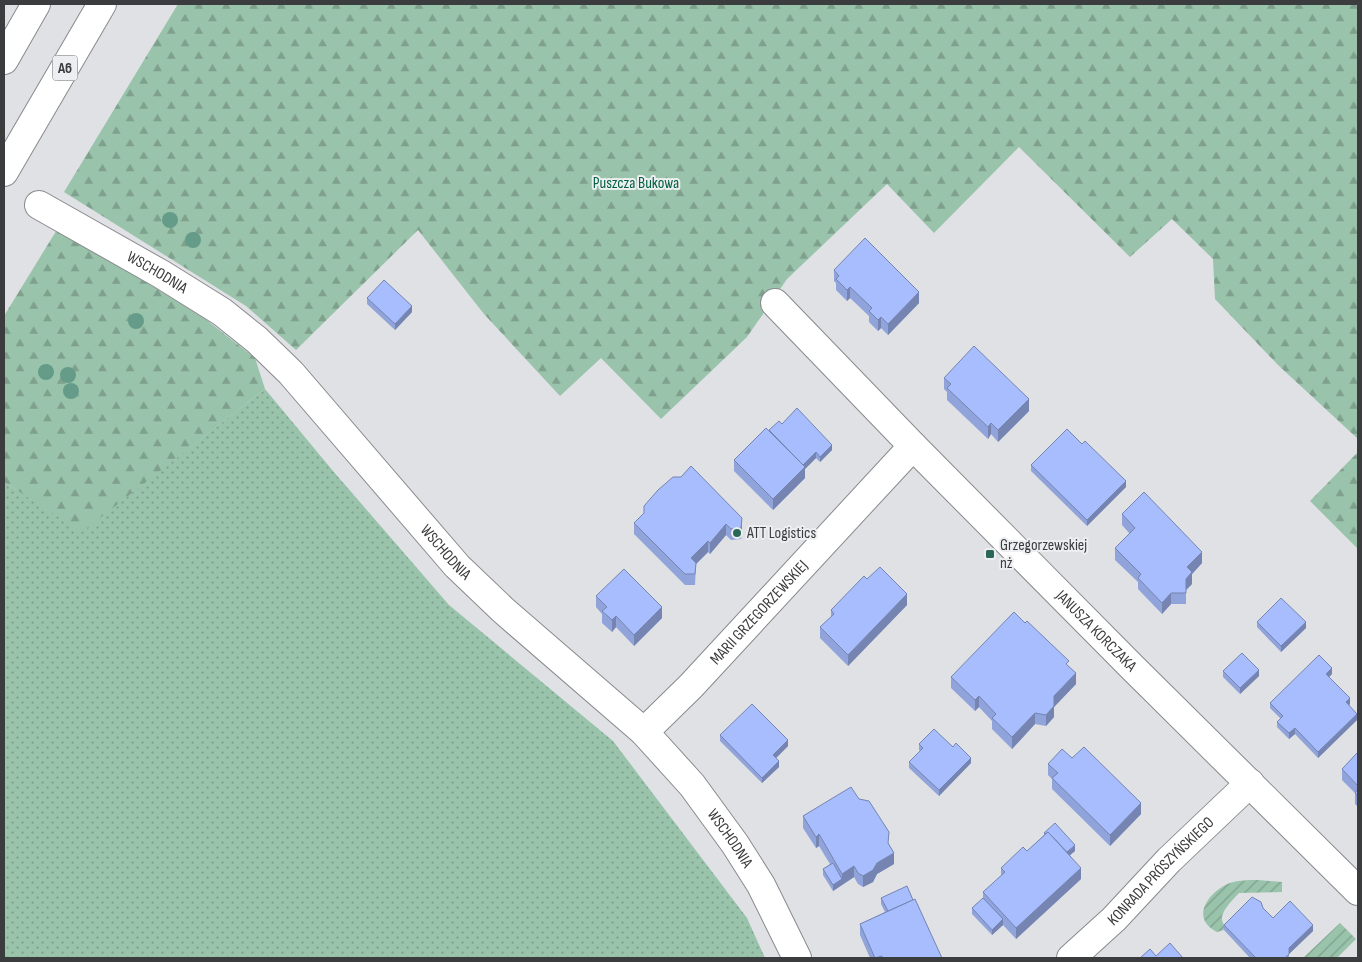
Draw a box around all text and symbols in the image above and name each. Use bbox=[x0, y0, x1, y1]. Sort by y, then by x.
road number: A6 bbox=[52, 56, 78, 80]
park label: Puszcza Bukowa bbox=[593, 174, 679, 193]
street label: WSCHODNIA bbox=[123, 247, 191, 298]
street label: WSCHODNIA bbox=[416, 521, 475, 584]
place label: ATT Logistics bbox=[746, 524, 816, 543]
marker: ATT Logistics bbox=[731, 527, 743, 539]
place label: Grzegorzewskiej nż bbox=[1000, 536, 1087, 573]
marker: Grzegorzewskiej nż bbox=[984, 548, 996, 560]
street label: MARII GRZEGORZEWSKIEJ bbox=[706, 556, 812, 668]
street label: JANUSZA KORCZAKA bbox=[1051, 586, 1141, 676]
street label: WSCHODNIA bbox=[703, 805, 757, 871]
street label: KONRADA PRÓSZYŃSKIEGO bbox=[1104, 813, 1218, 929]

